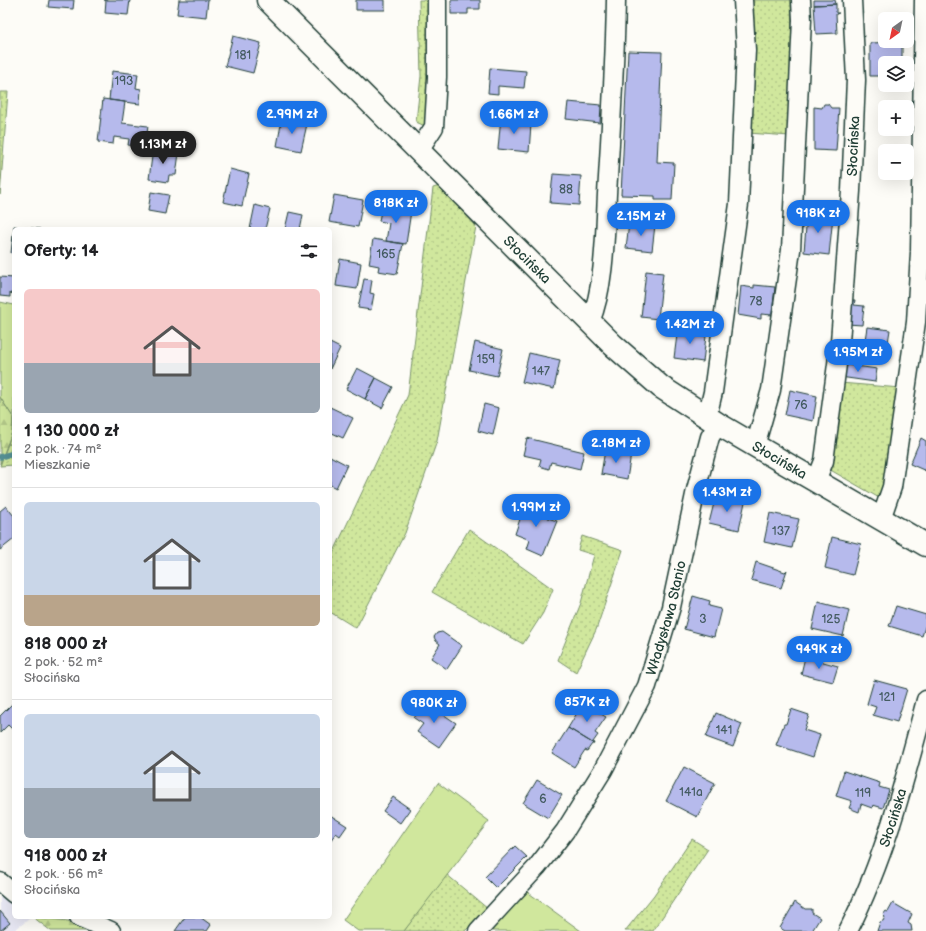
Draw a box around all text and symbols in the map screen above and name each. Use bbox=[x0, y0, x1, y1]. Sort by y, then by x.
north arrow bbox=[878, 12, 914, 48]
map controls bbox=[878, 12, 914, 180]
house number: 181 bbox=[235, 48, 251, 63]
button: layers bbox=[878, 56, 914, 92]
house number: 193 bbox=[115, 74, 133, 89]
button: + bbox=[878, 100, 914, 136]
pin: 2.99M zł bbox=[251, 101, 333, 135]
pin: 1.66M zł bbox=[473, 101, 555, 135]
text: 2.99M zł bbox=[266, 106, 318, 122]
text: 1.66M zł bbox=[489, 106, 539, 122]
street label: Słocińska bbox=[843, 115, 863, 177]
pin: 1.13M zł bbox=[122, 131, 204, 165]
text: 1.13M zł bbox=[139, 136, 187, 152]
button: − bbox=[878, 144, 914, 180]
house number: 88 bbox=[559, 182, 573, 197]
pin: 818K zł bbox=[359, 190, 433, 224]
text: 818K zł bbox=[374, 195, 418, 211]
pin: 918K zł bbox=[781, 200, 855, 234]
pin: 2.15M zł bbox=[600, 203, 682, 237]
text: 918K zł bbox=[796, 205, 840, 221]
text: 2.15M zł bbox=[616, 208, 666, 224]
street label: Słocińska bbox=[500, 232, 555, 287]
icon: filters bbox=[298, 240, 320, 262]
text: Oferty: 14 bbox=[24, 241, 98, 261]
house number: 165 bbox=[377, 247, 396, 262]
house number: 78 bbox=[750, 294, 762, 309]
pin: 1.42M zł bbox=[649, 311, 731, 345]
icon: home bbox=[136, 315, 208, 387]
text: 1.42M zł bbox=[665, 316, 715, 332]
pin: 1.95M zł bbox=[817, 339, 899, 373]
text: 1.95M zł bbox=[833, 344, 883, 360]
house number: 159 bbox=[477, 352, 495, 367]
house number: 147 bbox=[532, 364, 550, 379]
house number: 76 bbox=[794, 398, 808, 413]
text: 1 130 000 zł bbox=[24, 421, 119, 441]
pin: 2.18M zł bbox=[575, 430, 657, 464]
text: 2.18M zł bbox=[591, 435, 641, 451]
street label: Słocińska bbox=[749, 437, 810, 482]
text: 2 pok. · 74 m² bbox=[24, 441, 102, 457]
text: Mieszkanie bbox=[24, 457, 90, 473]
pin: 1.43M zł bbox=[686, 479, 768, 513]
text: 1.43M zł bbox=[702, 484, 752, 500]
pin: 1.99M zł bbox=[495, 494, 577, 528]
text: 1.99M zł bbox=[511, 499, 561, 515]
house number: 137 bbox=[772, 524, 790, 539]
icon: home bbox=[136, 528, 208, 600]
street label: Władysława Stanio bbox=[642, 559, 689, 678]
house number: 3 bbox=[699, 612, 707, 627]
house number: 125 bbox=[822, 612, 840, 627]
text: 818 000 zł bbox=[24, 634, 107, 654]
pin: 949K zł bbox=[782, 636, 856, 670]
text: 949K zł bbox=[796, 641, 842, 657]
text: 2 pok. · 52 m² bbox=[24, 654, 103, 670]
text: Słocińska bbox=[24, 670, 80, 686]
pin: 857K zł bbox=[550, 689, 624, 723]
pin: 980K zł bbox=[397, 690, 471, 724]
house number: 121 bbox=[879, 690, 895, 705]
text: 857K zł bbox=[564, 694, 610, 710]
text: 980K zł bbox=[410, 695, 458, 711]
house number: 141 bbox=[716, 723, 732, 738]
icon: home bbox=[136, 740, 208, 812]
house number: 141a bbox=[679, 785, 703, 800]
house number: 119 bbox=[855, 786, 871, 801]
street label: Słocińska bbox=[875, 786, 910, 849]
house number: 6 bbox=[539, 792, 547, 807]
text: 918 000 zł bbox=[24, 846, 107, 866]
text: 2 pok. · 56 m² bbox=[24, 866, 103, 882]
text: Słocińska bbox=[24, 882, 80, 898]

